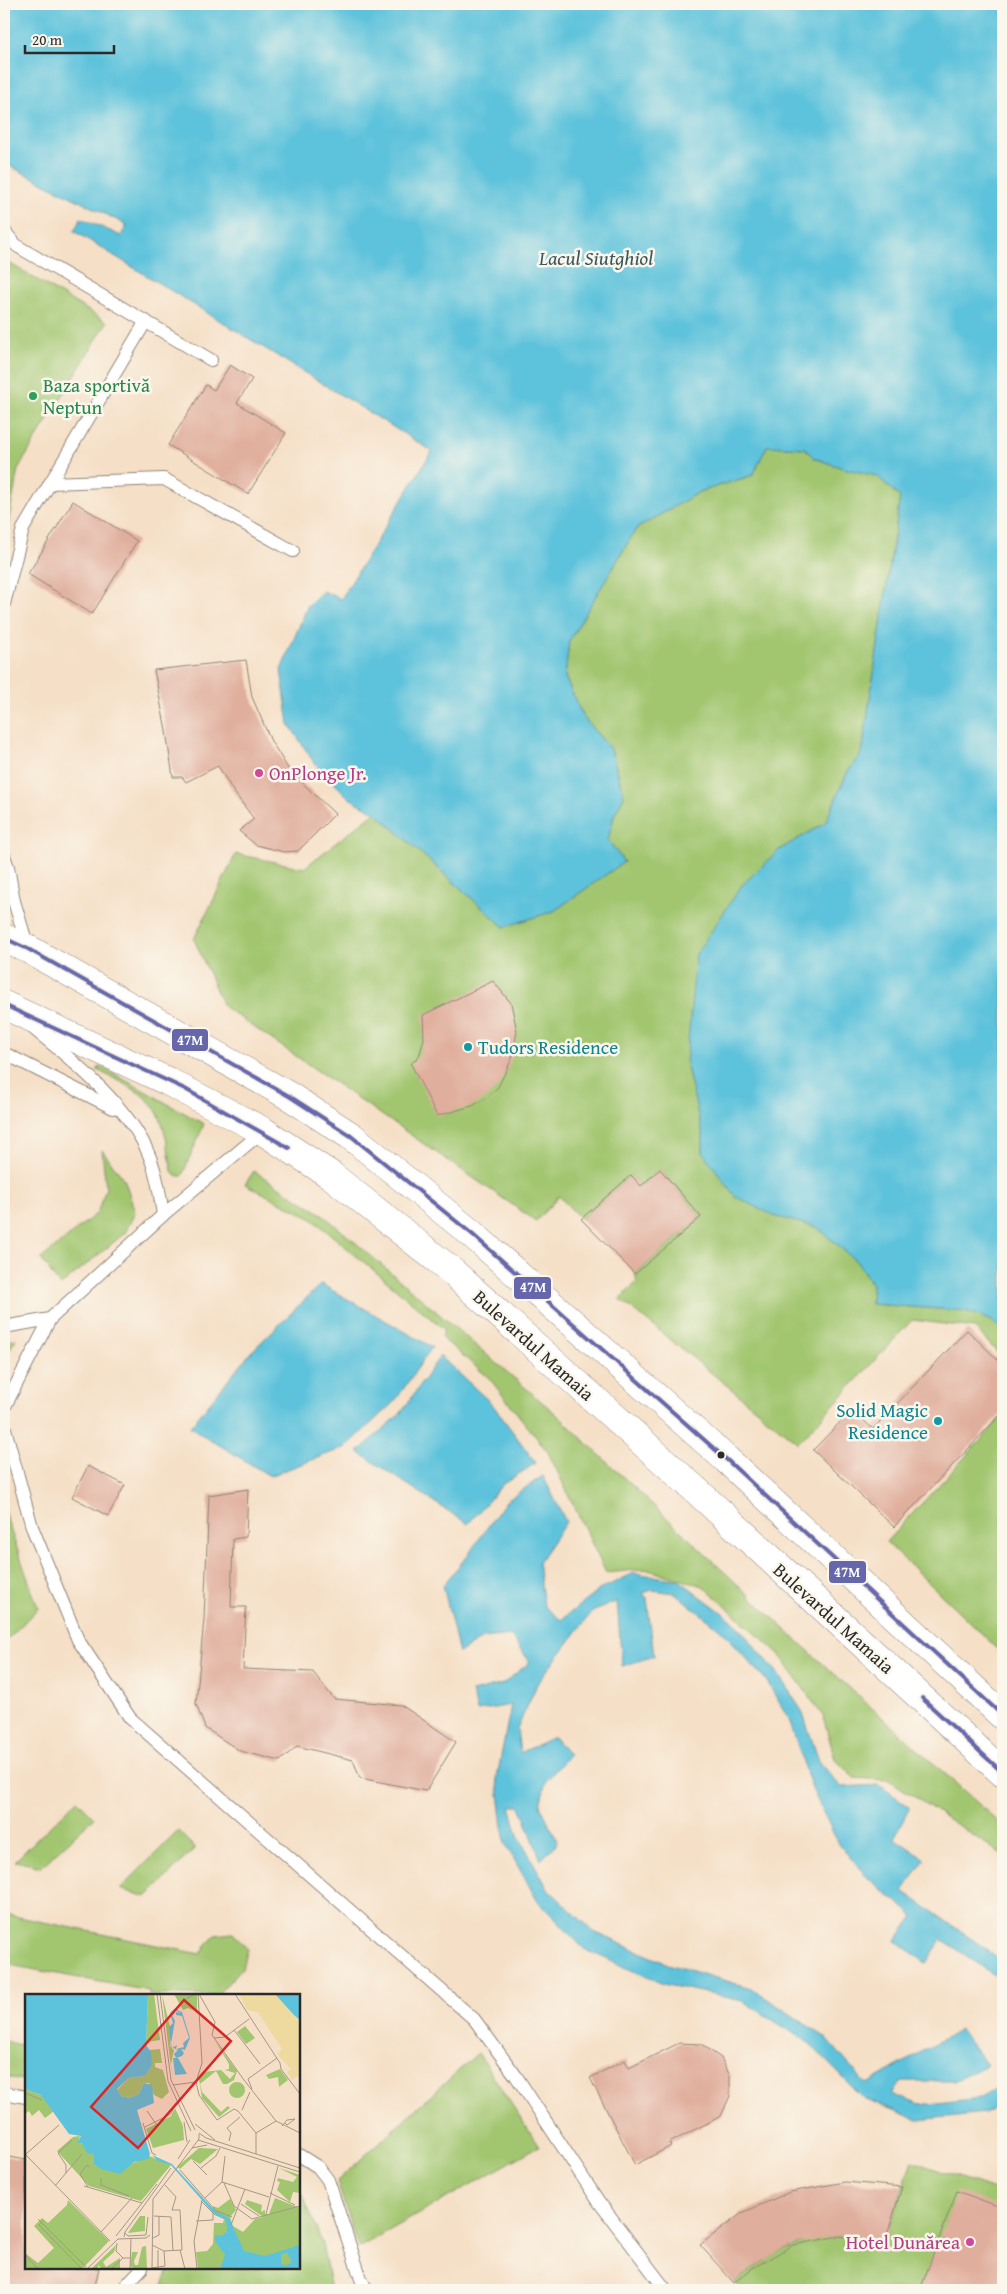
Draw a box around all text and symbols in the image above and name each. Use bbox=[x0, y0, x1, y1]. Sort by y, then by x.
scale bar bbox=[25, 22, 114, 54]
text: 20 m bbox=[32, 29, 63, 50]
water label: Lacul Siutghiol bbox=[538, 243, 653, 272]
place label: Baza sportivă Neptun bbox=[43, 371, 150, 421]
marker: Baza sportivă Neptun bbox=[27, 390, 39, 402]
place label: OnPlonge Jr. bbox=[269, 759, 367, 787]
marker: OnPlonge Jr. bbox=[253, 767, 265, 779]
line badge: 47M bbox=[171, 1028, 209, 1052]
text: 47M bbox=[177, 1030, 203, 1050]
place label: Tudors Residence bbox=[478, 1033, 618, 1061]
marker: Tudors Residence bbox=[462, 1041, 474, 1053]
line badge: 47M bbox=[513, 1276, 552, 1300]
text: 47M bbox=[520, 1277, 546, 1297]
street label: Bulevardul Mamaia bbox=[467, 1283, 601, 1407]
place label: Solid Magic Residence bbox=[836, 1396, 928, 1446]
marker: Solid Magic Residence bbox=[932, 1415, 944, 1427]
unlabelled marker bbox=[716, 1450, 726, 1460]
street label: Bulevardul Mamaia bbox=[767, 1556, 901, 1680]
line badge: 47M bbox=[828, 1560, 867, 1584]
text: 47M bbox=[834, 1562, 860, 1582]
inset map bbox=[25, 1994, 300, 2269]
place label: Hotel Dunărea bbox=[846, 2228, 960, 2256]
marker: Hotel Dunărea bbox=[964, 2236, 976, 2248]

